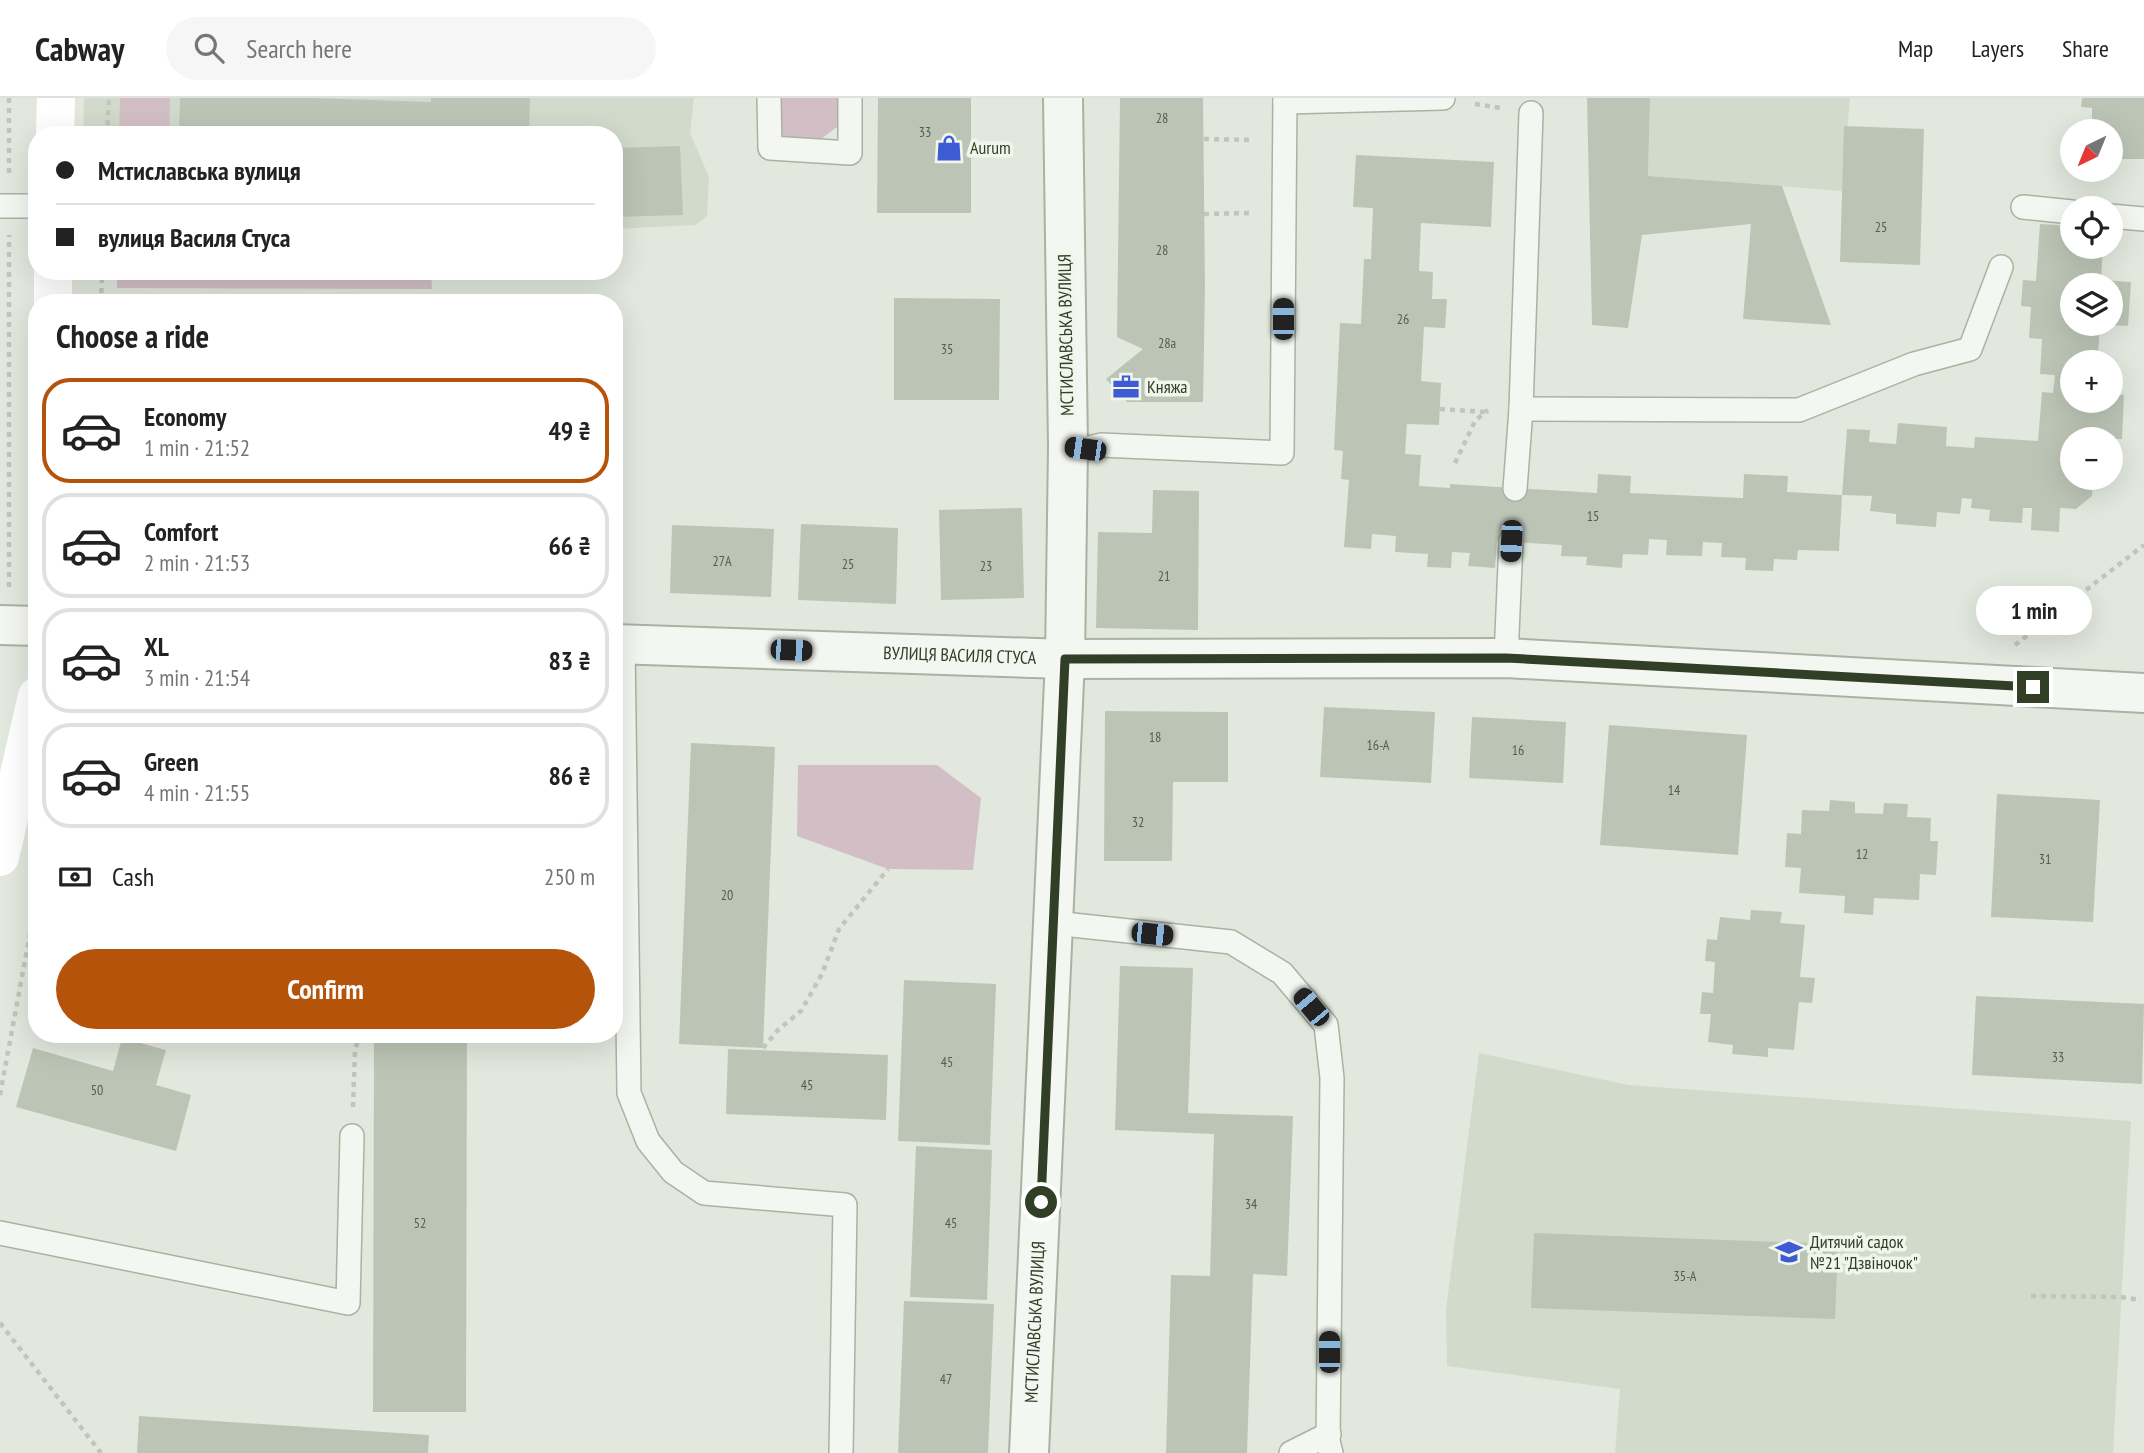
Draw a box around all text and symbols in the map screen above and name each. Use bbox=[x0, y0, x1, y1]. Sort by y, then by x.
search box bbox=[166, 17, 656, 80]
text: Cabway bbox=[35, 27, 124, 70]
icon: search bbox=[190, 29, 228, 67]
text: Search here bbox=[246, 32, 352, 65]
text: Map bbox=[1898, 33, 1933, 64]
text: Layers bbox=[1971, 33, 2024, 64]
text: Share bbox=[2062, 33, 2109, 64]
house number: 28 bbox=[1156, 109, 1168, 127]
north arrow bbox=[2060, 119, 2123, 182]
map controls bbox=[2060, 119, 2123, 490]
house number: 33 bbox=[919, 123, 931, 141]
shop icon: Aurum bbox=[934, 133, 964, 163]
place label: Aurum bbox=[970, 136, 1011, 159]
text: Мстиславська вулиця bbox=[98, 154, 301, 187]
button: locate bbox=[2060, 196, 2123, 259]
house number: 25 bbox=[1875, 218, 1887, 236]
text: вулиця Василя Стуса bbox=[98, 221, 291, 254]
house number: 28 bbox=[1156, 241, 1168, 259]
street label: МСТИСЛАВСЬКА ВУЛИЦЯ bbox=[1053, 254, 1078, 416]
button: layers bbox=[2060, 273, 2123, 336]
car bbox=[1273, 298, 1294, 340]
house number: 26 bbox=[1397, 310, 1409, 328]
text: Choose a ride bbox=[56, 315, 209, 357]
house number: 28а bbox=[1158, 334, 1176, 352]
house number: 35 bbox=[941, 340, 953, 358]
button: + bbox=[2060, 350, 2123, 413]
office icon: Княжа bbox=[1111, 372, 1141, 402]
place label: Княжа bbox=[1147, 375, 1188, 398]
icon: car bbox=[60, 399, 123, 462]
text: Economy bbox=[144, 400, 226, 433]
text: 49 ₴ bbox=[548, 414, 591, 447]
button: − bbox=[2060, 427, 2123, 490]
text: 1 min · 21:52 bbox=[144, 433, 250, 462]
car bbox=[1063, 436, 1108, 462]
house number: 15 bbox=[1587, 507, 1599, 525]
icon: car bbox=[60, 514, 123, 577]
text: Comfort bbox=[144, 515, 218, 548]
car bbox=[1500, 519, 1523, 563]
text: 66 ₴ bbox=[548, 529, 591, 562]
text: 2 min · 21:53 bbox=[144, 548, 250, 577]
house number: 27А bbox=[712, 552, 732, 570]
house number: 25 bbox=[842, 555, 854, 573]
house number: 23 bbox=[980, 557, 992, 575]
house number: 21 bbox=[1158, 567, 1170, 585]
callout: 1 min bbox=[1975, 586, 2091, 634]
text: 1 min bbox=[2011, 596, 2057, 625]
icon: car bbox=[60, 629, 123, 692]
text: XL bbox=[144, 630, 169, 663]
car bbox=[770, 639, 813, 661]
street label: ВУЛИЦЯ ВАСИЛЯ СТУСА bbox=[883, 641, 1037, 669]
text: 83 ₴ bbox=[548, 644, 591, 677]
text: 3 min · 21:54 bbox=[144, 663, 250, 692]
route end bbox=[2017, 671, 2049, 703]
house number: 18 bbox=[1149, 728, 1161, 746]
house number: 16-А bbox=[1367, 736, 1390, 754]
house number: 16 bbox=[1512, 741, 1524, 759]
icon: car bbox=[60, 744, 123, 807]
text: Green bbox=[144, 745, 199, 778]
text: 86 ₴ bbox=[548, 759, 591, 792]
text: 4 min · 21:55 bbox=[144, 778, 250, 807]
house number: 14 bbox=[1668, 781, 1681, 799]
house number: 32 bbox=[1132, 813, 1144, 831]
house number: 12 bbox=[1856, 845, 1868, 863]
house number: 31 bbox=[2039, 850, 2051, 868]
icon: cash bbox=[56, 858, 94, 896]
text: Cash bbox=[112, 860, 154, 893]
text: 250 m bbox=[544, 862, 595, 891]
house number: 20 bbox=[721, 886, 733, 904]
car bbox=[1131, 921, 1174, 947]
button: Confirm bbox=[56, 949, 595, 1029]
car bbox=[1290, 984, 1333, 1030]
house number: 33 bbox=[2052, 1048, 2064, 1066]
house number: 45 bbox=[941, 1053, 953, 1071]
house number: 45 bbox=[801, 1076, 813, 1094]
house number: 50 bbox=[91, 1081, 103, 1099]
route start bbox=[1025, 1186, 1057, 1218]
house number: 34 bbox=[1245, 1195, 1258, 1213]
house number: 52 bbox=[414, 1214, 426, 1232]
house number: 45 bbox=[945, 1214, 957, 1232]
place label: Дитячий садок №21 "Дзвіночок" bbox=[1810, 1230, 1918, 1274]
school or university icon: Дитячий садок №21 "Дзвіночок" bbox=[1774, 1237, 1804, 1267]
street label: МСТИСЛАВСЬКА ВУЛИЦЯ bbox=[1019, 1241, 1050, 1403]
house number: 35-А bbox=[1674, 1267, 1697, 1285]
car bbox=[1319, 1331, 1340, 1373]
house number: 47 bbox=[940, 1370, 952, 1388]

